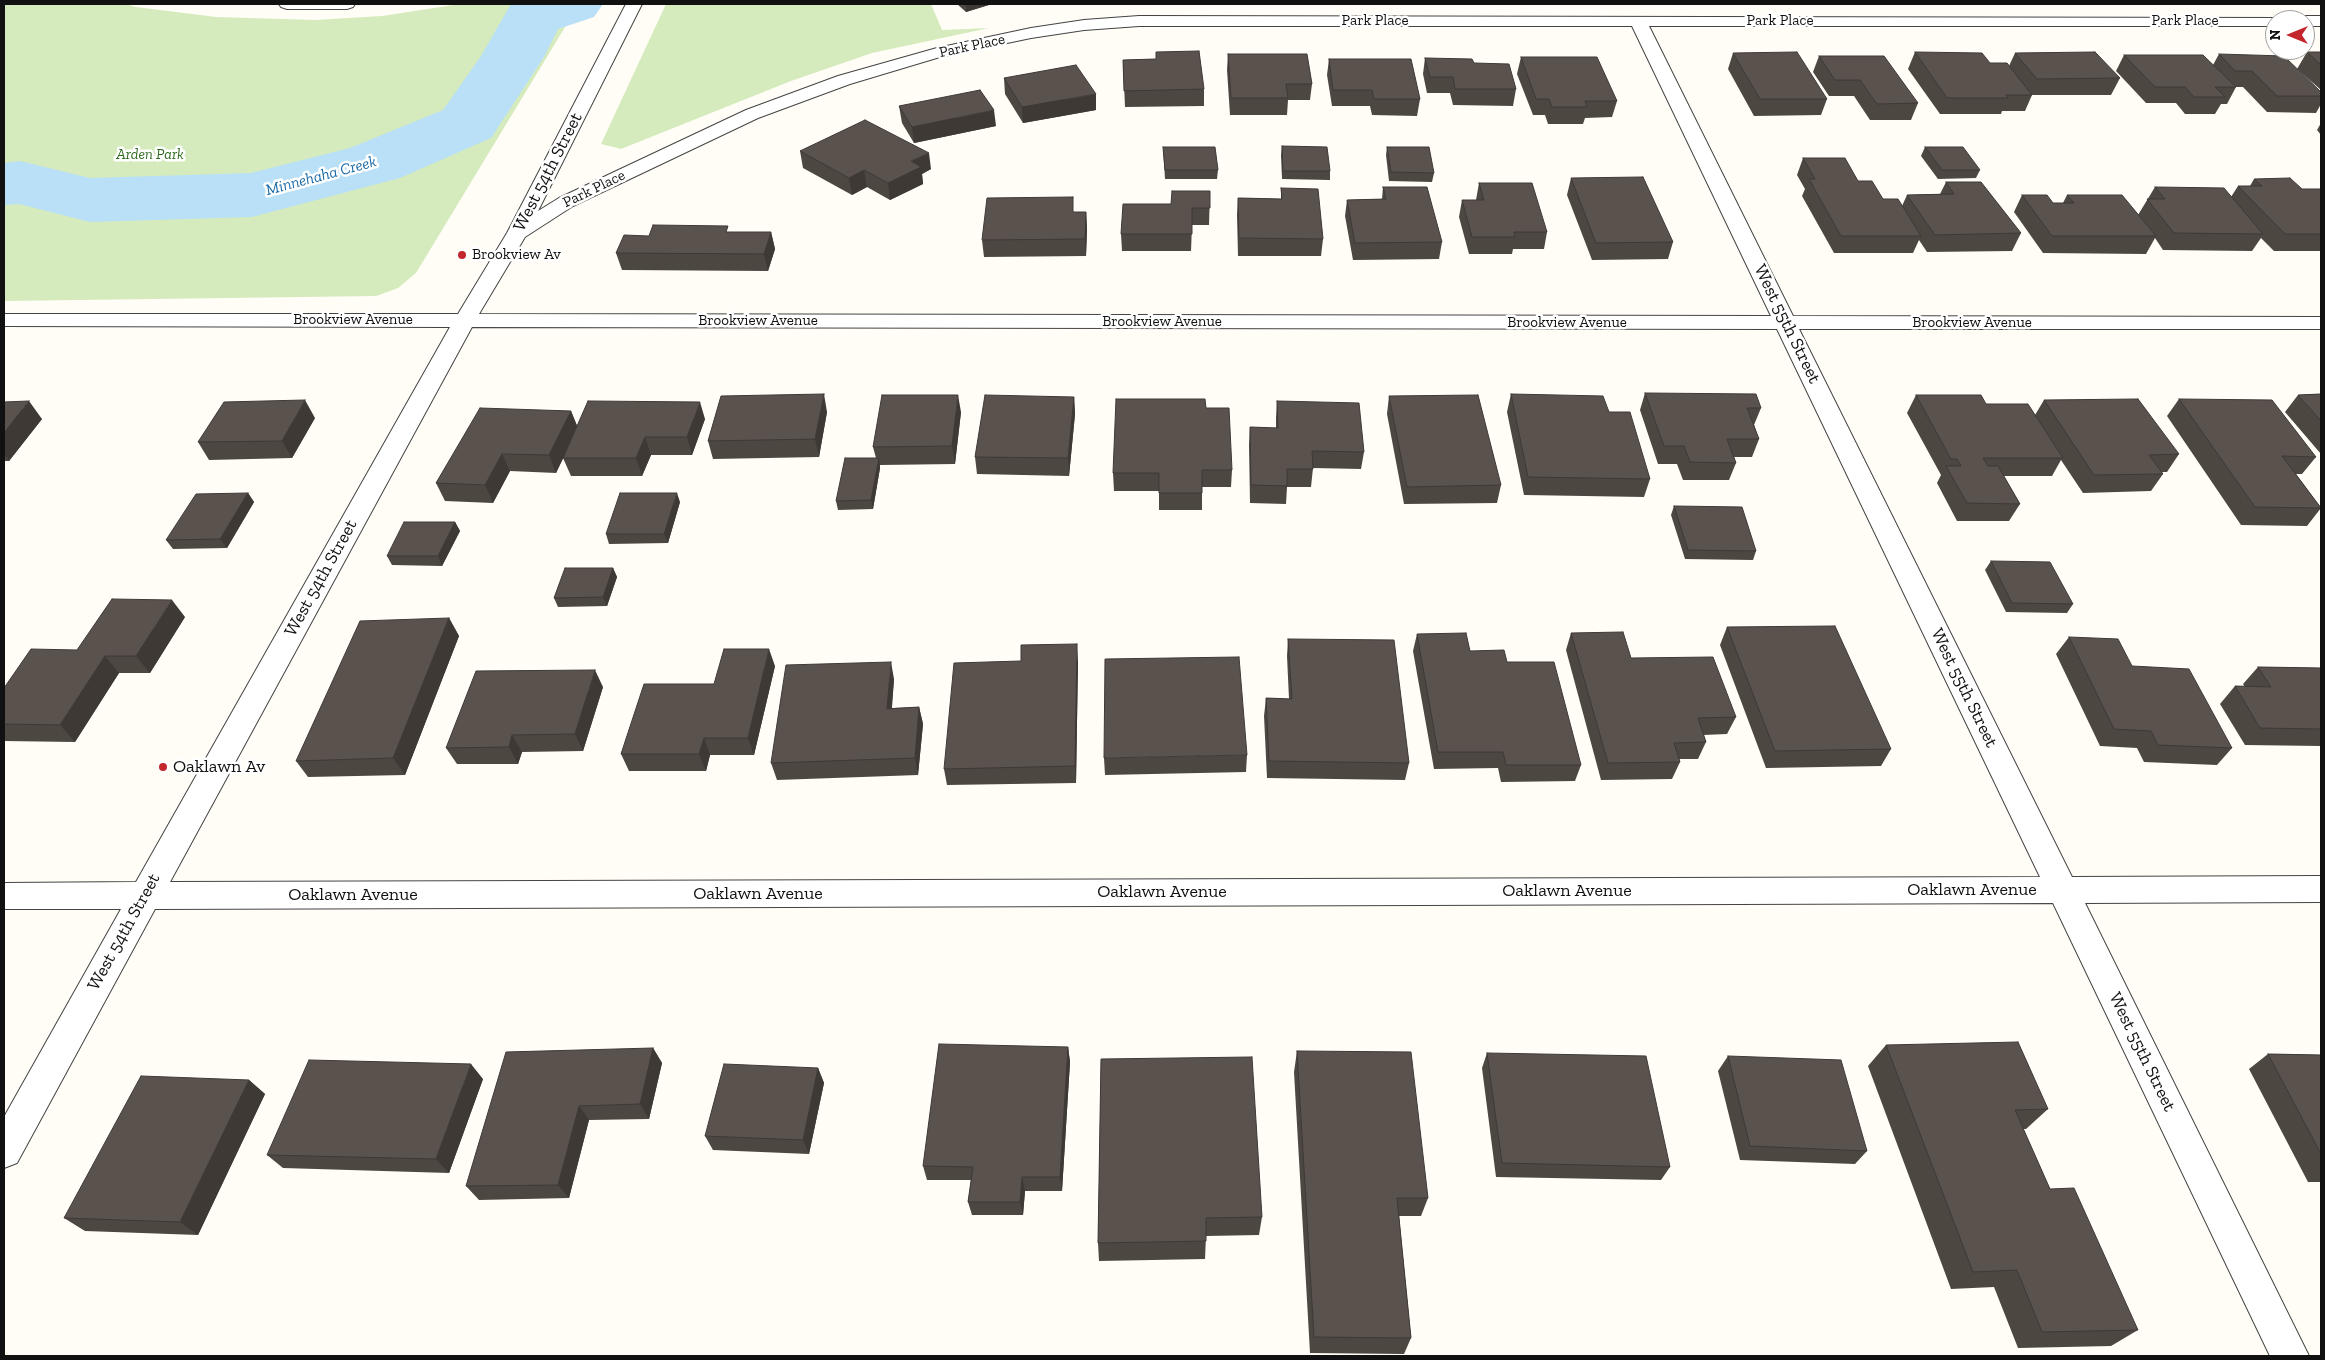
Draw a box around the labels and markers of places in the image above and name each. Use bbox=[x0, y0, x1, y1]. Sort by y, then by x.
place label: Brookview Av bbox=[472, 246, 561, 264]
marker: Brookview Av bbox=[456, 249, 468, 261]
place label: Oaklawn Av bbox=[173, 756, 265, 778]
marker: Oaklawn Av bbox=[157, 761, 169, 773]

